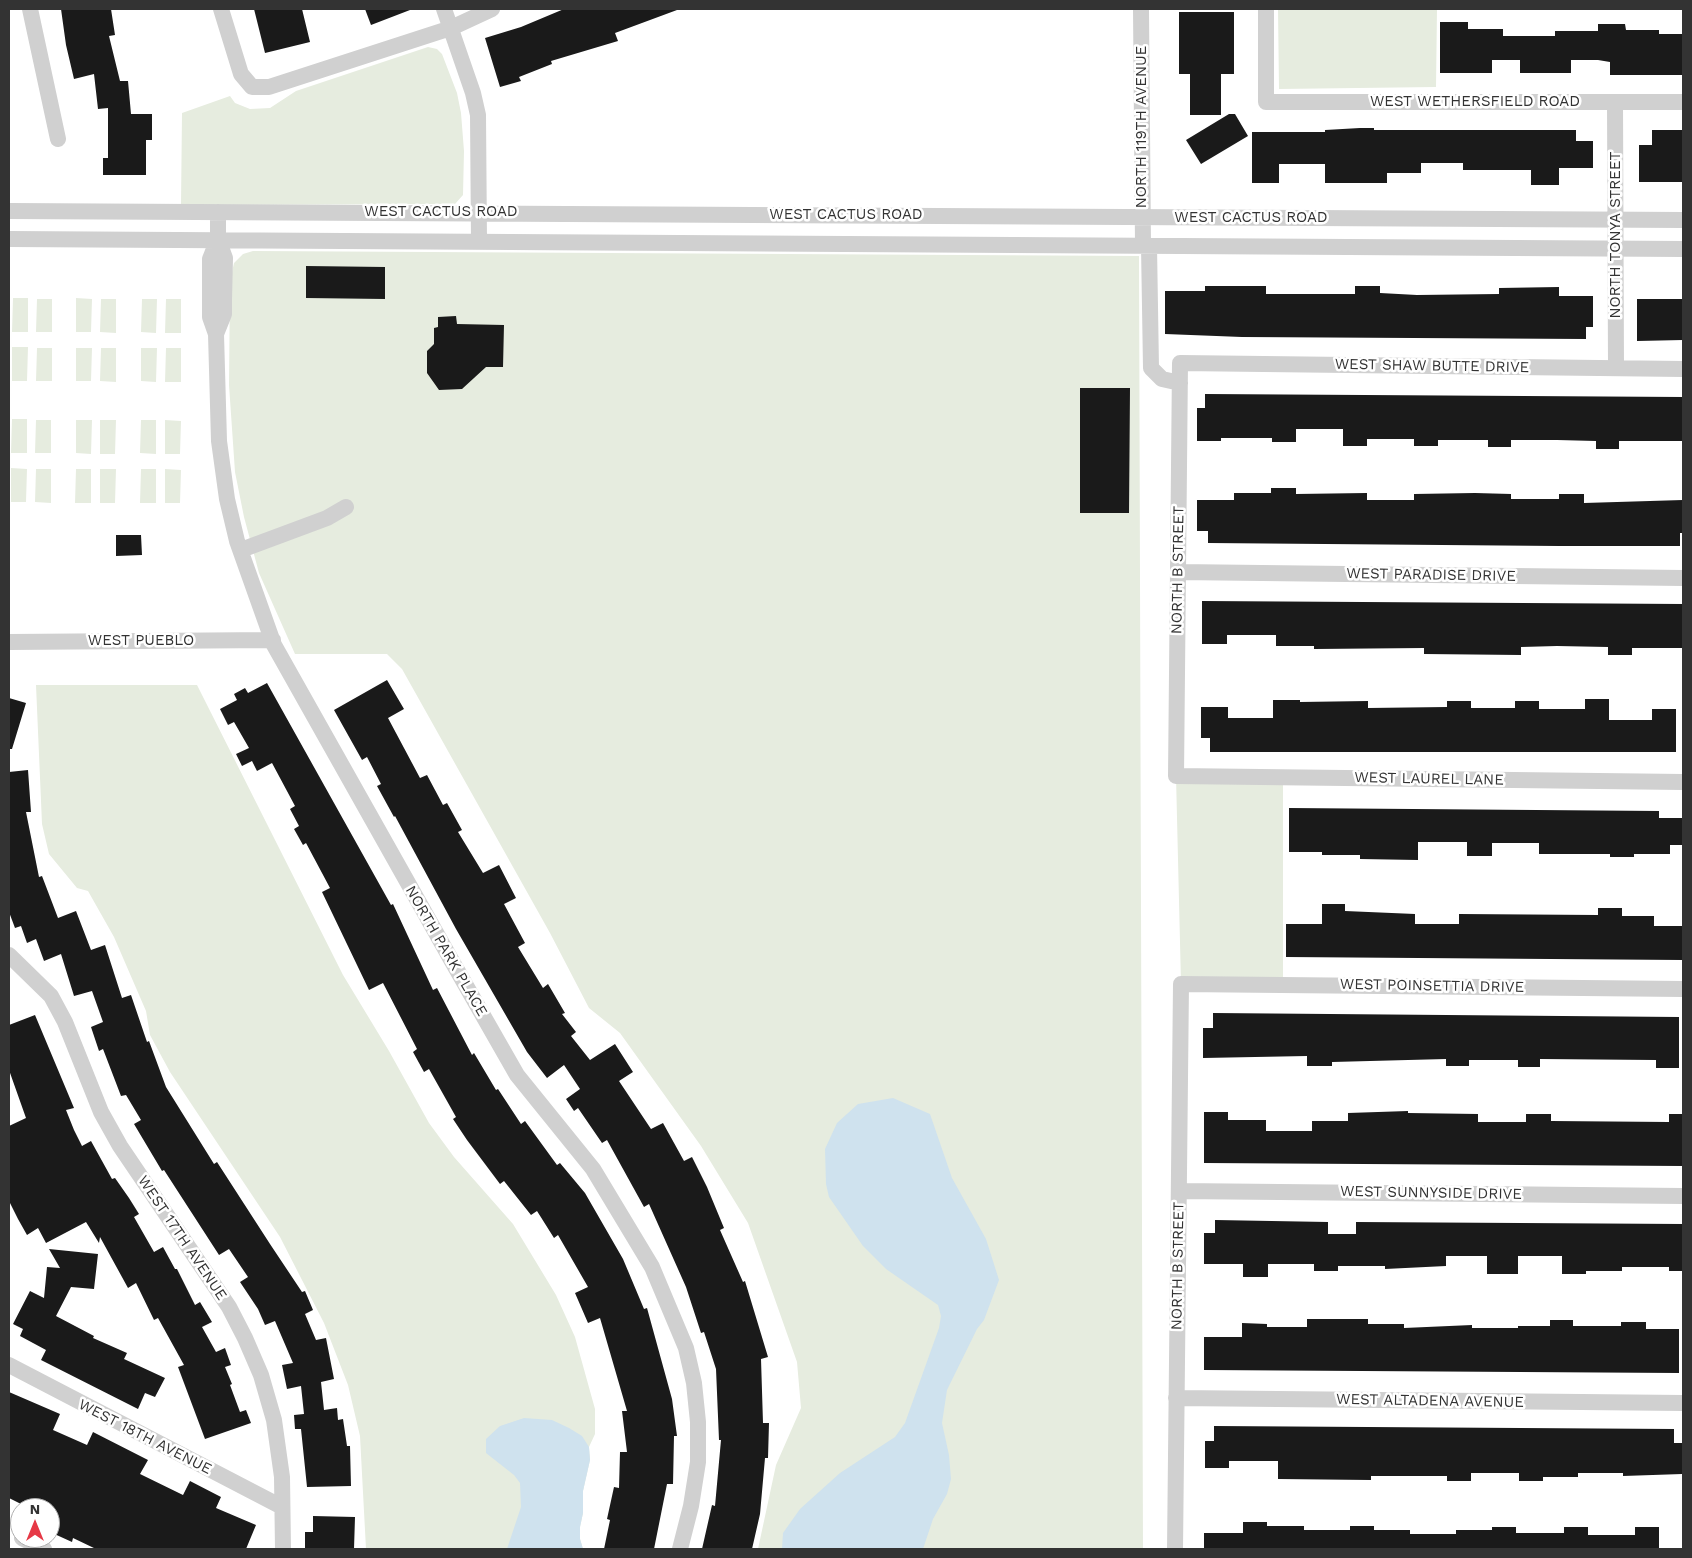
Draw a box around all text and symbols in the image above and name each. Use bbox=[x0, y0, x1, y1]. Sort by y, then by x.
street label: NORTH 119TH AVENUE bbox=[1133, 46, 1151, 208]
street label: WEST WETHERSFIELD ROAD bbox=[1370, 93, 1580, 111]
street label: NORTH TONYA STREET bbox=[1607, 151, 1625, 319]
street label: WEST CACTUS ROAD bbox=[364, 203, 518, 221]
street label: WEST CACTUS ROAD bbox=[769, 206, 923, 224]
street label: WEST CACTUS ROAD bbox=[1174, 209, 1328, 227]
street label: WEST SHAW BUTTE DRIVE bbox=[1335, 355, 1529, 377]
street label: NORTH B STREET bbox=[1168, 506, 1188, 634]
street label: WEST PARADISE DRIVE bbox=[1346, 565, 1516, 585]
street label: WEST PUEBLO bbox=[88, 632, 194, 650]
street label: WEST LAUREL LANE bbox=[1354, 769, 1504, 789]
street label: NORTH PARK PLACE bbox=[401, 882, 491, 1020]
street label: WEST POINSETTIA DRIVE bbox=[1340, 975, 1524, 997]
street label: WEST 17TH AVENUE bbox=[134, 1172, 230, 1304]
street label: WEST SUNNYSIDE DRIVE bbox=[1340, 1182, 1522, 1204]
street label: NORTH B STREET bbox=[1168, 1202, 1188, 1330]
street label: WEST ALTADENA AVENUE bbox=[1336, 1390, 1524, 1412]
street label: WEST 18TH AVENUE bbox=[75, 1396, 215, 1478]
north arrow bbox=[10, 1498, 60, 1548]
text: N bbox=[30, 1501, 40, 1517]

